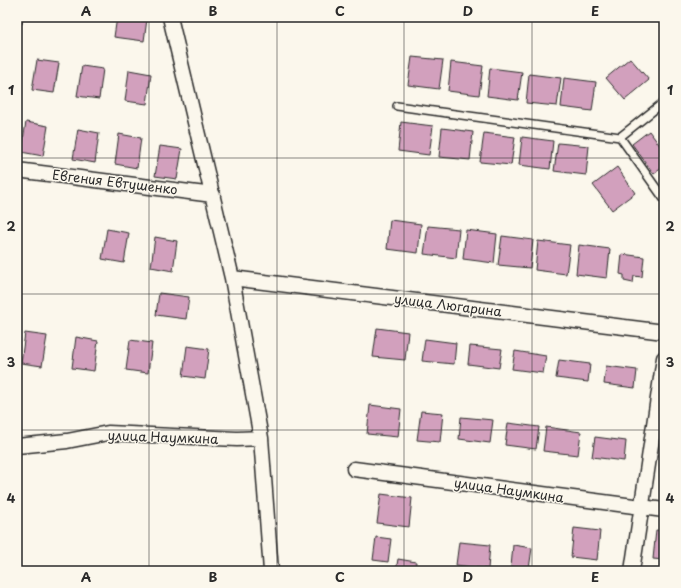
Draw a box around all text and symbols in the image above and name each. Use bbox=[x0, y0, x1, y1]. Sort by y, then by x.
text: A bbox=[81, 1, 91, 20]
text: B bbox=[209, 1, 218, 20]
text: C bbox=[335, 1, 345, 20]
text: D bbox=[463, 1, 473, 20]
text: E bbox=[591, 1, 599, 20]
text: 1 bbox=[8, 80, 14, 99]
text: 1 bbox=[667, 80, 673, 99]
street label: Евгения Евтушенко bbox=[51, 164, 179, 199]
text: 2 bbox=[6, 216, 16, 235]
text: 2 bbox=[665, 216, 675, 235]
street label: улица Люгарина bbox=[393, 288, 504, 321]
text: 3 bbox=[7, 352, 16, 371]
text: 3 bbox=[666, 352, 675, 371]
street label: улица Наумкина bbox=[107, 425, 220, 448]
street label: улица Наумкина bbox=[453, 472, 566, 507]
text: 4 bbox=[7, 488, 16, 507]
text: 4 bbox=[666, 488, 675, 507]
text: A bbox=[81, 567, 91, 586]
text: B bbox=[209, 567, 218, 586]
text: C bbox=[335, 567, 345, 586]
text: D bbox=[463, 567, 473, 586]
text: E bbox=[591, 567, 599, 586]

